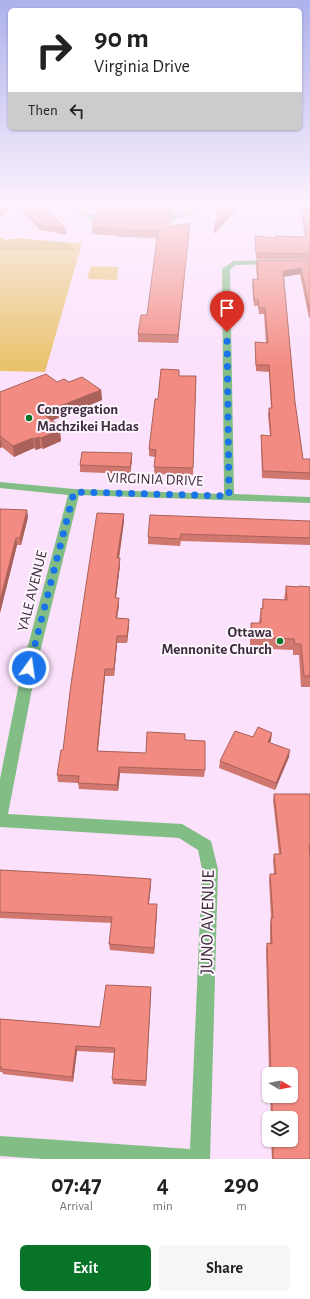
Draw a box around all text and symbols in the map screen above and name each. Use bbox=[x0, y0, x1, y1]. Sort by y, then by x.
icon: right bbox=[28, 24, 80, 76]
text: 90 m bbox=[94, 25, 149, 53]
text: Virginia Drive bbox=[94, 58, 190, 76]
icon: left bbox=[66, 100, 88, 122]
text: Then bbox=[28, 103, 58, 118]
pin bbox=[210, 291, 244, 332]
icon: arrive bbox=[216, 297, 238, 319]
place label: Congregation Machzikei Hadas bbox=[37, 402, 139, 434]
marker: Congregation Machzikei Hadas bbox=[24, 413, 34, 423]
street label: VIRGINIA DRIVE bbox=[106, 470, 203, 489]
street label: YALE AVENUE bbox=[15, 549, 50, 633]
place label: Ottawa Mennonite Church bbox=[161, 625, 272, 657]
marker: Ottawa Mennonite Church bbox=[275, 636, 285, 646]
position arrow bbox=[8, 647, 50, 689]
street label: JUNO AVENUE bbox=[198, 869, 218, 974]
north arrow bbox=[262, 1067, 298, 1103]
map controls bbox=[262, 1067, 298, 1147]
button: layers bbox=[262, 1111, 298, 1147]
text: 07:47 bbox=[51, 1173, 102, 1197]
text: 4 bbox=[157, 1173, 169, 1197]
text: 290 bbox=[224, 1173, 259, 1197]
text: Arrival bbox=[60, 1200, 93, 1213]
text: min bbox=[153, 1200, 173, 1213]
text: m bbox=[236, 1200, 247, 1213]
button: Exit bbox=[20, 1245, 151, 1291]
button: Share bbox=[159, 1245, 290, 1291]

